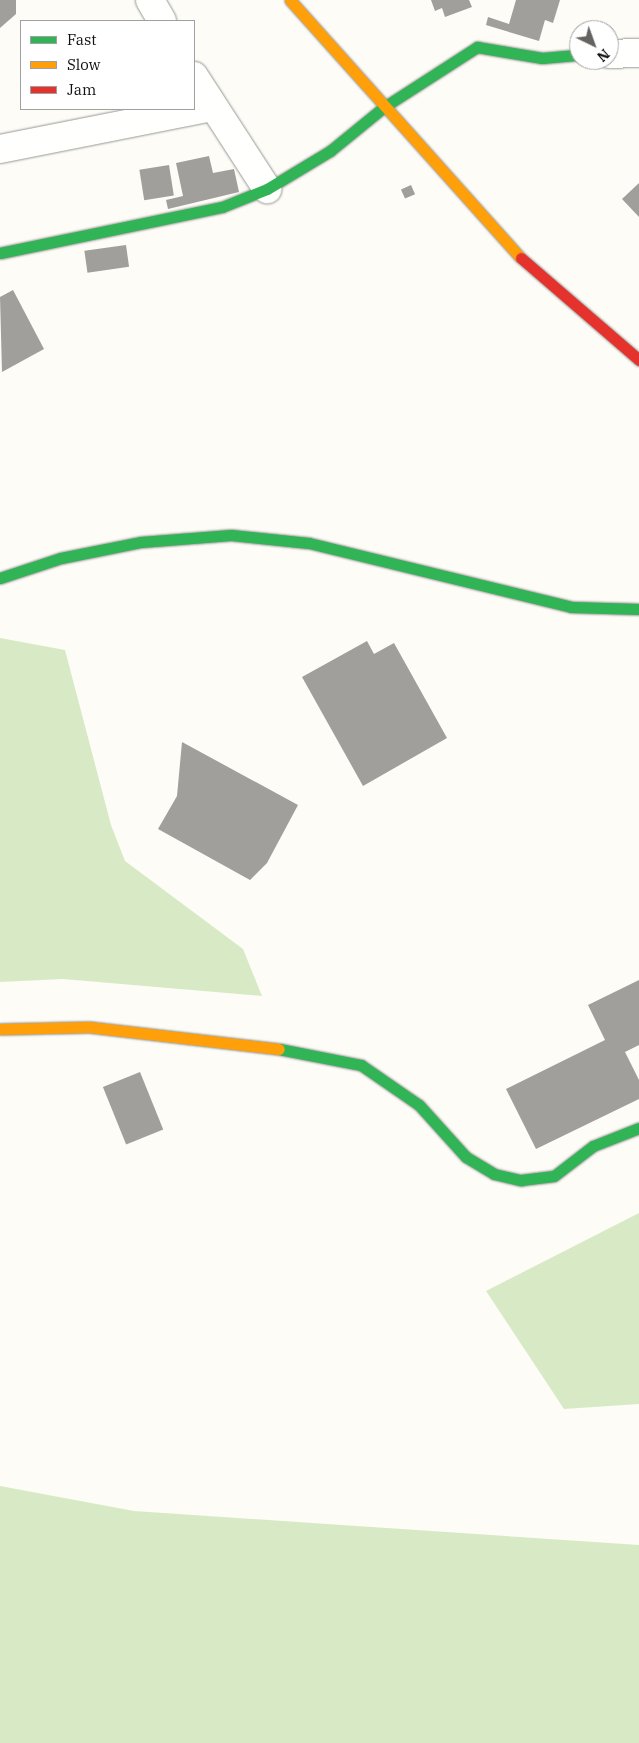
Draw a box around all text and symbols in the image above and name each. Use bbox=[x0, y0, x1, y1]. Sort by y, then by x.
legend bbox=[20, 20, 195, 110]
north arrow bbox=[569, 20, 619, 70]
text: Fast bbox=[67, 30, 97, 49]
text: N bbox=[593, 45, 614, 66]
text: Slow bbox=[67, 55, 100, 74]
text: Jam bbox=[67, 80, 96, 99]

